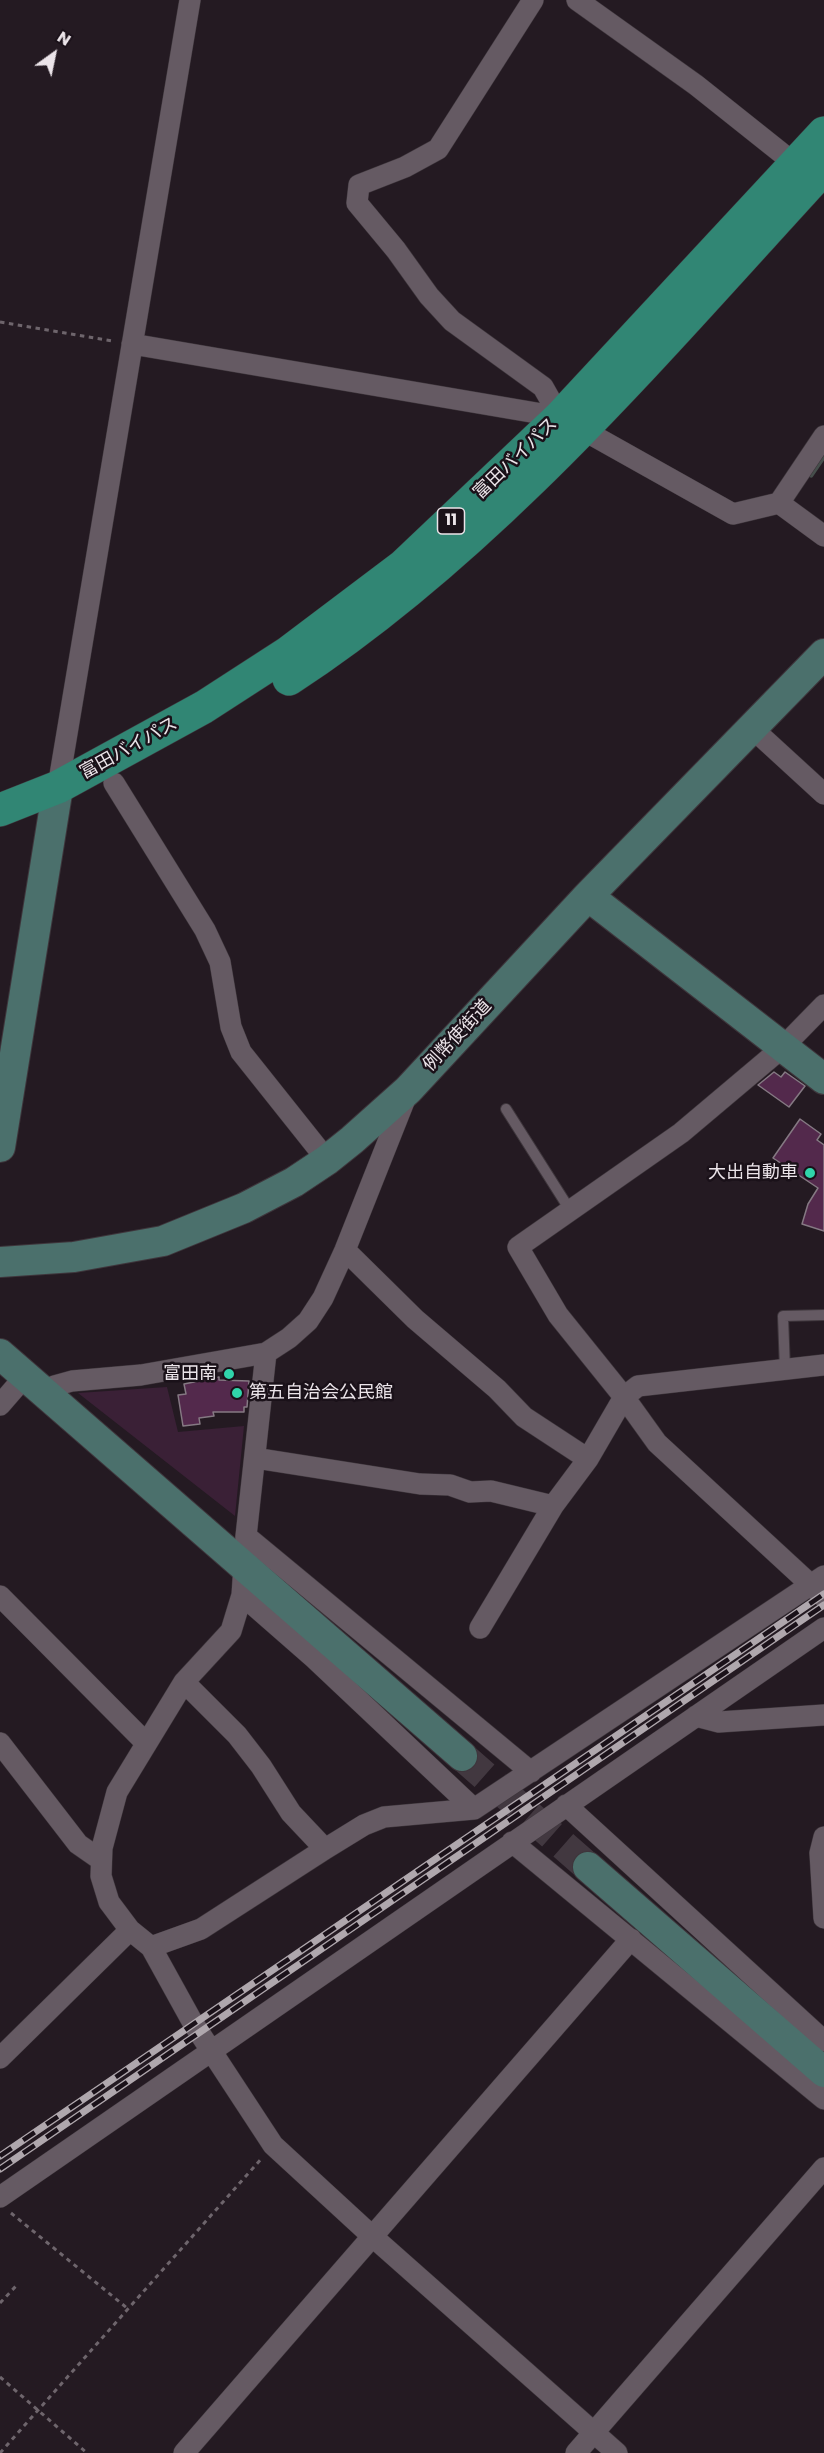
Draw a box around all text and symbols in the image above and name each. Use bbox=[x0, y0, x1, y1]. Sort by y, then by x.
north arrow bbox=[24, 24, 84, 84]
text: N bbox=[53, 26, 75, 51]
street label: 富田バイパス bbox=[470, 414, 562, 504]
road number: 11 bbox=[438, 508, 464, 534]
street label: 富田バイパス bbox=[77, 713, 181, 785]
street label: 例幣使街道 bbox=[419, 996, 497, 1076]
place label: 大出自動車 bbox=[708, 1162, 798, 1184]
marker: 大出自動車 bbox=[803, 1166, 817, 1180]
place label: 富田南 bbox=[163, 1363, 217, 1385]
marker: 富田南 bbox=[222, 1367, 236, 1381]
place label: 第五自治会公民館 bbox=[249, 1382, 393, 1404]
marker: 第五自治会公民館 bbox=[230, 1386, 244, 1400]

